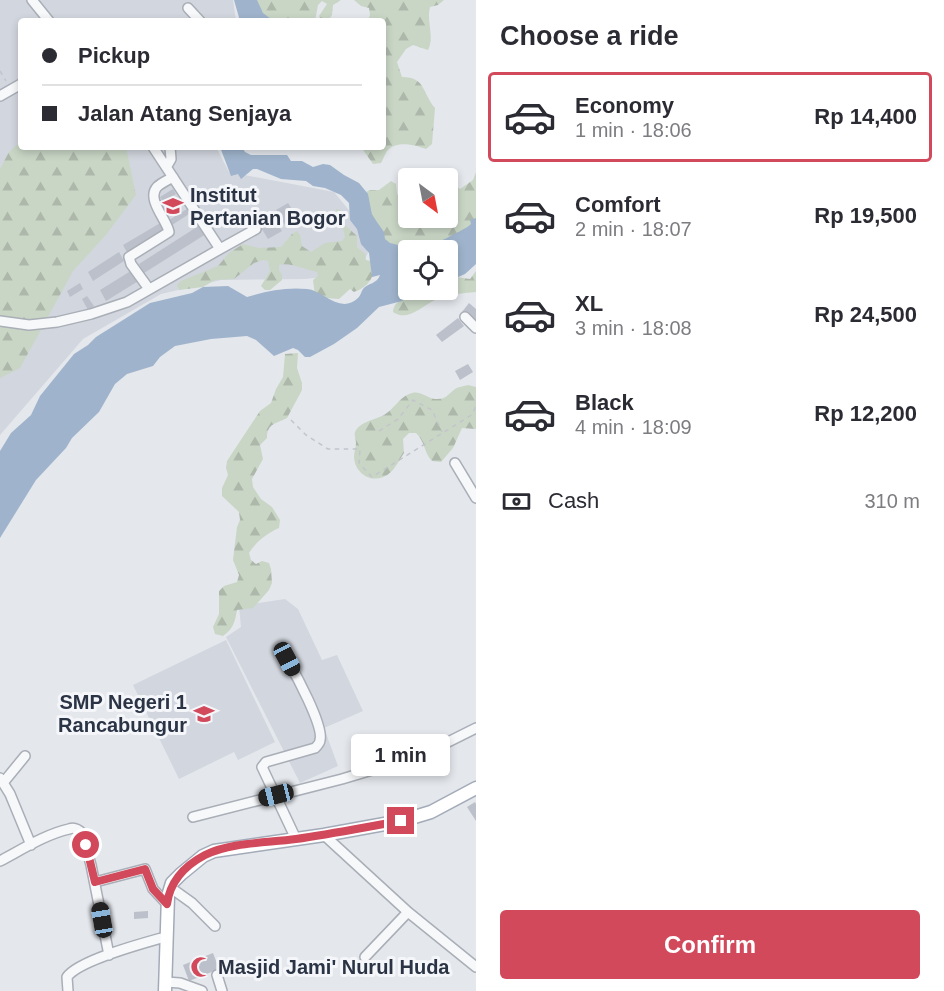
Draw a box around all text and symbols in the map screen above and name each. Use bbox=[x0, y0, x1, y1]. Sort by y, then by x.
text: Choose a ride bbox=[500, 21, 679, 51]
text: Pickup bbox=[78, 43, 150, 68]
icon: car bbox=[503, 90, 557, 144]
text: Economy bbox=[575, 93, 674, 118]
text: Jalan Atang Senjaya bbox=[78, 101, 291, 126]
text: Rp 14,400 bbox=[814, 104, 917, 129]
text: 1 min · 18:06 bbox=[575, 119, 692, 141]
north arrow bbox=[398, 168, 458, 228]
map controls bbox=[398, 168, 458, 300]
place label: Institut Pertanian Bogor bbox=[190, 184, 346, 229]
icon: car bbox=[503, 189, 557, 243]
text: Comfort bbox=[575, 192, 661, 217]
school or university icon: Institut Pertanian Bogor bbox=[161, 194, 185, 218]
text: Rp 19,500 bbox=[814, 203, 917, 228]
text: 2 min · 18:07 bbox=[575, 218, 692, 240]
button: locate bbox=[398, 240, 458, 300]
icon: car bbox=[503, 288, 557, 342]
text: XL bbox=[575, 291, 603, 316]
text: Rp 24,500 bbox=[814, 302, 917, 327]
text: 3 min · 18:08 bbox=[575, 317, 692, 339]
icon: car bbox=[503, 387, 557, 441]
text: Black bbox=[575, 390, 634, 415]
text: Rp 12,200 bbox=[814, 401, 917, 426]
text: 4 min · 18:09 bbox=[575, 416, 692, 438]
icon: cash bbox=[500, 485, 533, 518]
text: Cash bbox=[548, 488, 599, 513]
text: 310 m bbox=[864, 490, 920, 512]
car bbox=[271, 639, 303, 679]
place label: SMP Negeri 1 Rancabungur bbox=[58, 691, 187, 736]
school or university icon: SMP Negeri 1 Rancabungur bbox=[192, 702, 216, 726]
callout: 1 min bbox=[352, 734, 450, 776]
text: 1 min bbox=[374, 744, 427, 766]
car bbox=[256, 782, 296, 808]
route end bbox=[387, 807, 414, 834]
route start bbox=[72, 831, 99, 858]
car bbox=[90, 901, 114, 939]
button: Confirm bbox=[500, 910, 920, 979]
mosque icon: Masjid Jami' Nurul Huda bbox=[189, 955, 213, 979]
place label: Masjid Jami' Nurul Huda bbox=[218, 956, 450, 978]

